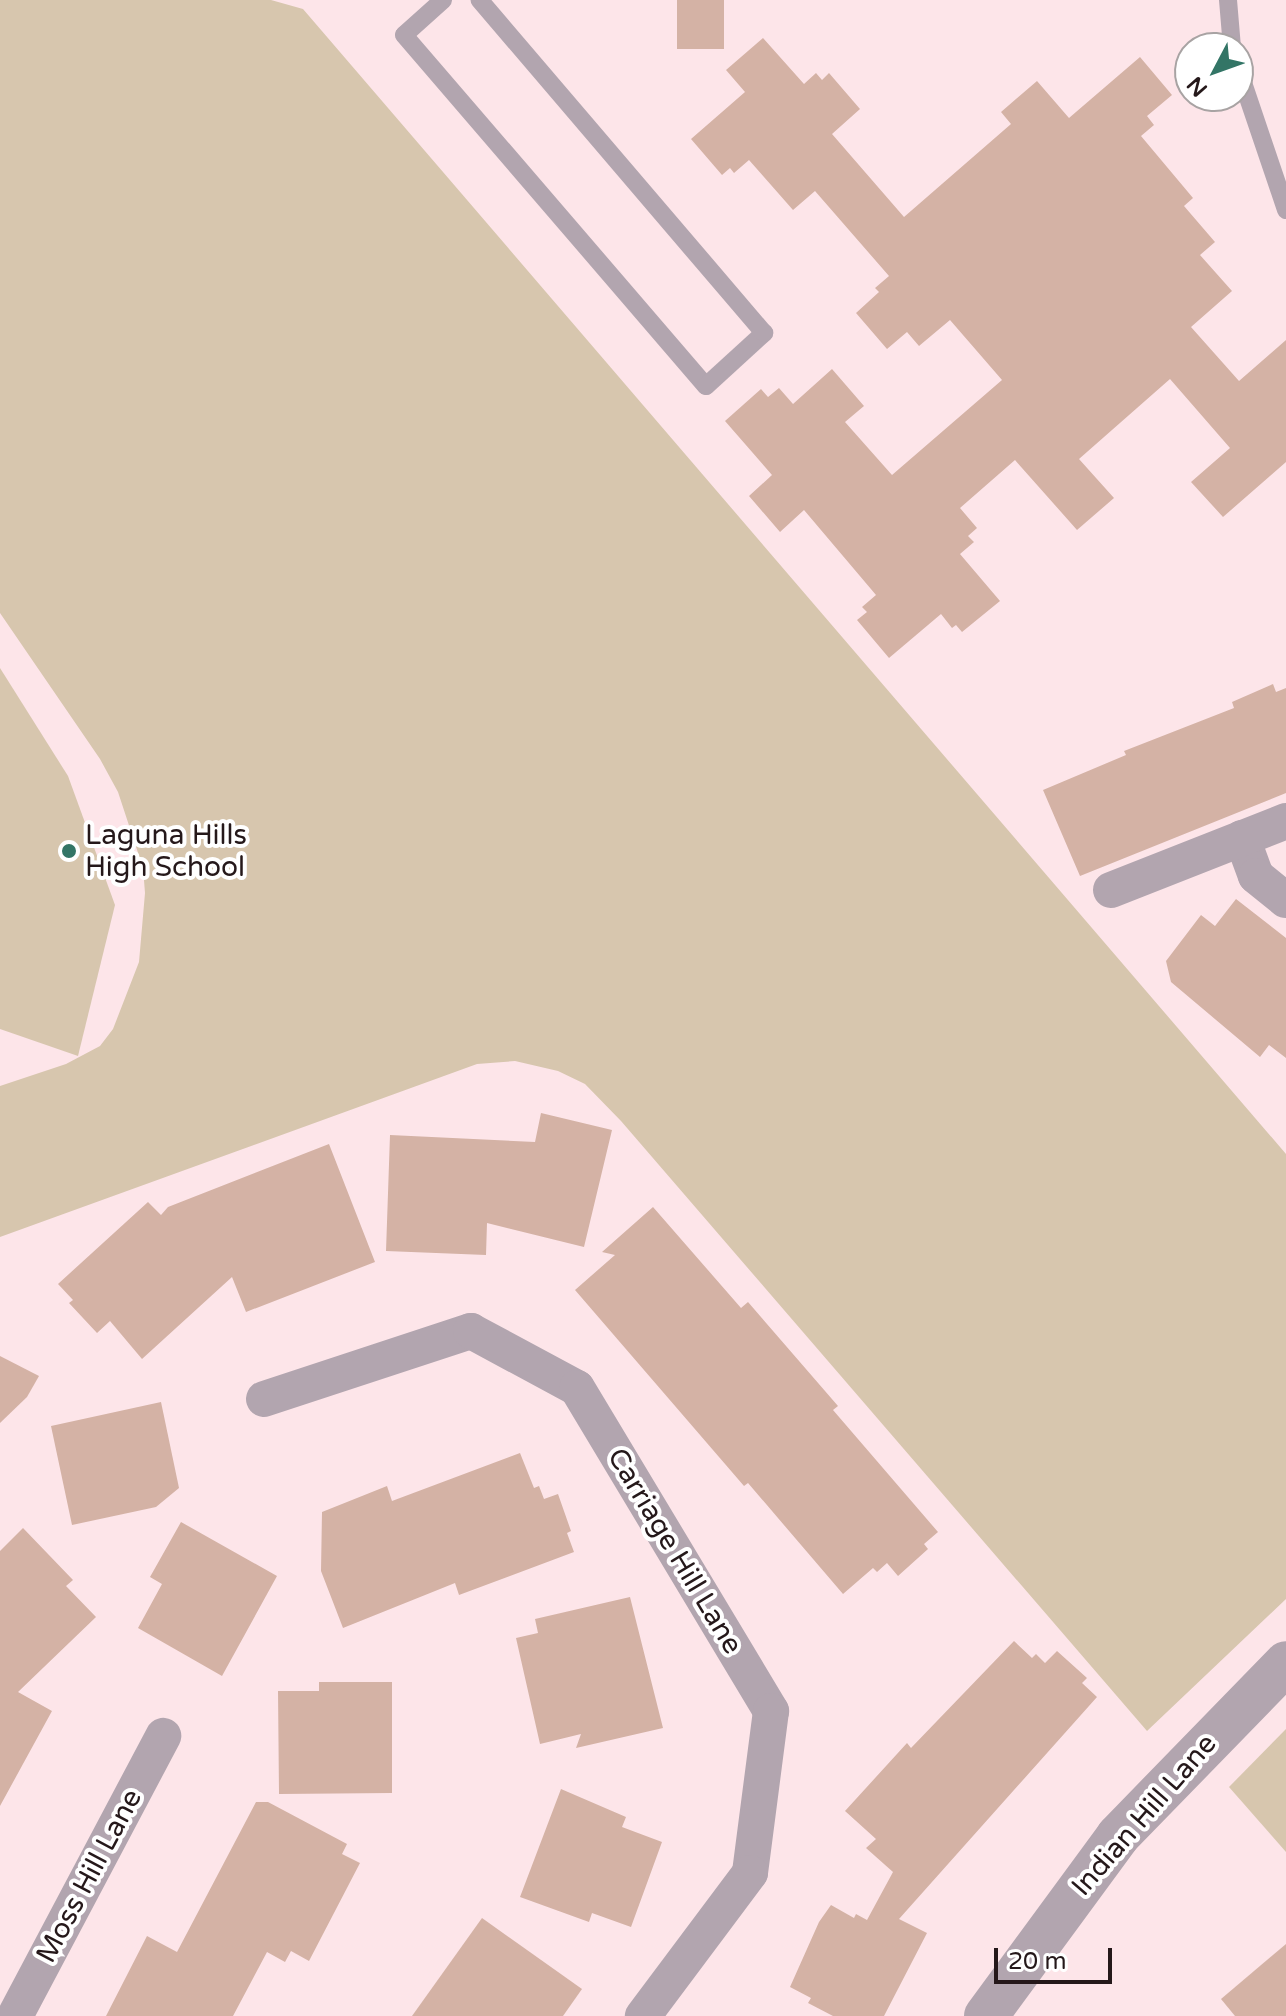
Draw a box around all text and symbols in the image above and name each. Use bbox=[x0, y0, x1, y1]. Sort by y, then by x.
north arrow bbox=[1174, 32, 1254, 112]
text: N bbox=[1182, 71, 1213, 102]
place label: Laguna Hills High School bbox=[85, 818, 247, 884]
marker: Laguna Hills High School bbox=[60, 842, 78, 860]
street label: Carriage Hill Lane bbox=[600, 1442, 750, 1660]
street label: Indian Hill Lane bbox=[1065, 1727, 1223, 1903]
street label: Moss Hill Lane bbox=[29, 1784, 149, 1968]
scale bar bbox=[998, 1932, 1116, 1982]
text: 20 m bbox=[1008, 1947, 1066, 1976]

